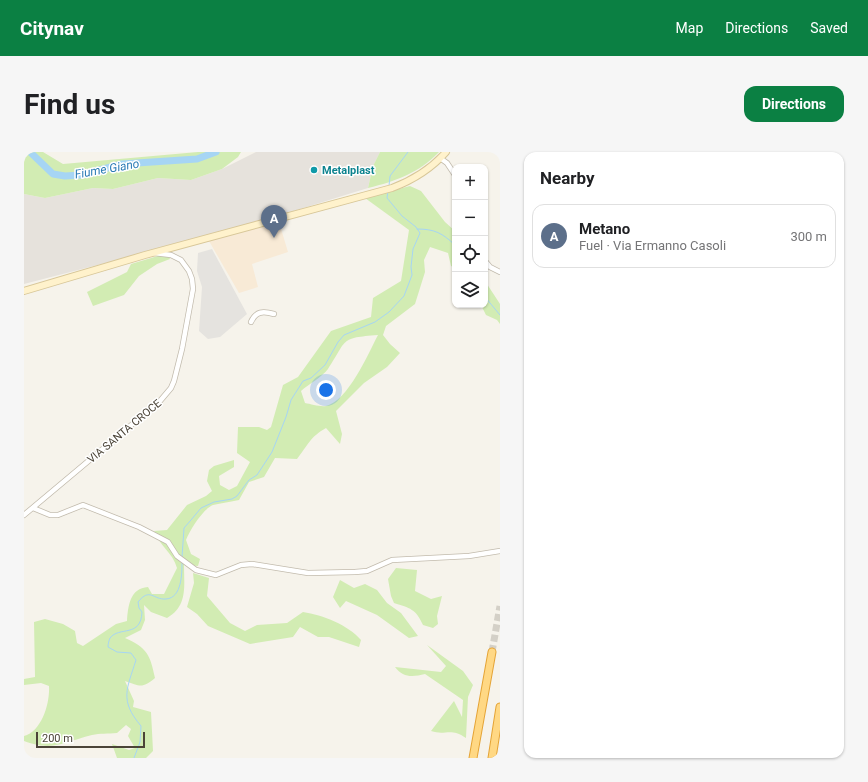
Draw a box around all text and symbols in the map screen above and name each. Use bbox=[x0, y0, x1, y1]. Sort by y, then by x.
text: Citynav bbox=[20, 17, 84, 40]
text: Map bbox=[676, 20, 703, 36]
text: Directions bbox=[725, 20, 788, 36]
text: Saved bbox=[810, 20, 848, 36]
button: Directions bbox=[744, 86, 844, 122]
text: Find us bbox=[24, 88, 115, 121]
water label: Fiume Giano bbox=[74, 156, 141, 182]
place label: Metalplast bbox=[322, 164, 375, 177]
map controls bbox=[452, 164, 488, 308]
button: + bbox=[452, 164, 488, 200]
marker: Metalplast bbox=[309, 165, 319, 175]
text: Nearby bbox=[540, 168, 595, 188]
button: − bbox=[452, 200, 488, 236]
pin: A bbox=[261, 205, 287, 238]
text: Metano bbox=[579, 220, 630, 238]
text: A bbox=[550, 229, 558, 244]
text: 300 m bbox=[790, 229, 827, 244]
button: locate bbox=[452, 236, 488, 272]
text: Fuel · Via Ermanno Casoli bbox=[579, 238, 726, 253]
button: layers bbox=[452, 272, 488, 308]
your location bbox=[316, 380, 336, 400]
street label: VIA SANTA CROCE bbox=[85, 397, 164, 466]
scale bar bbox=[36, 730, 145, 749]
text: 200 m bbox=[42, 732, 73, 745]

